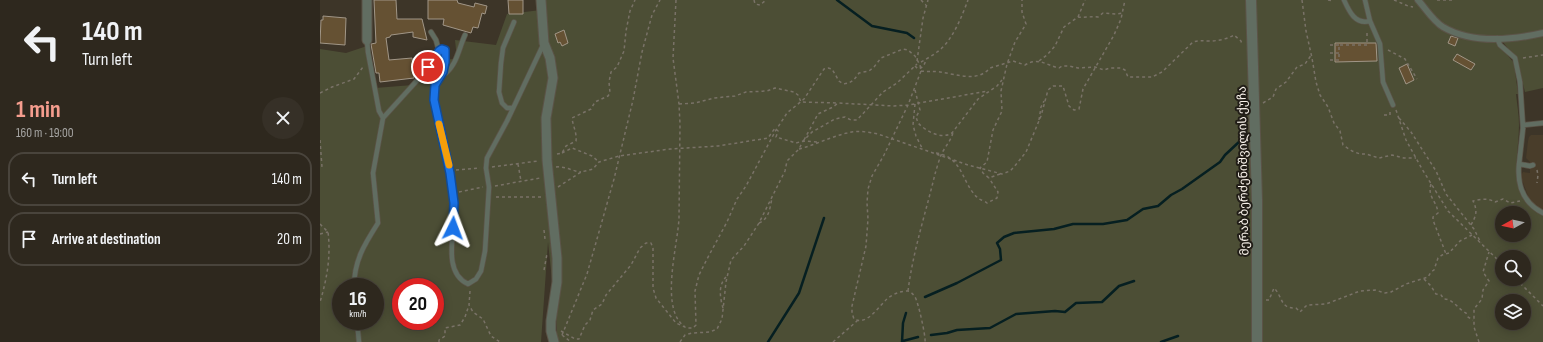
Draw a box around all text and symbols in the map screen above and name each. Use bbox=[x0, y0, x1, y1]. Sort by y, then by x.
text: 140 m bbox=[82, 15, 143, 48]
icon: left bbox=[16, 16, 68, 68]
text: Turn left bbox=[82, 49, 133, 70]
pin bbox=[411, 50, 445, 84]
icon: arrive bbox=[417, 56, 439, 78]
street label: მერაბ ბერძენიშვილის ქუჩა bbox=[1235, 86, 1252, 256]
text: 1 min bbox=[16, 95, 61, 124]
button: close bbox=[262, 97, 304, 139]
text: 160 m · 19:00 bbox=[16, 125, 74, 141]
icon: left bbox=[18, 168, 40, 190]
text: Turn left bbox=[52, 170, 97, 189]
text: 140 m bbox=[272, 170, 302, 189]
north arrow bbox=[1495, 206, 1531, 242]
map controls bbox=[1495, 206, 1531, 330]
position arrow bbox=[432, 207, 474, 249]
icon: arrive bbox=[18, 228, 40, 250]
text: Arrive at destination bbox=[52, 230, 161, 249]
text: 20 m bbox=[277, 230, 302, 249]
button: search bbox=[1495, 250, 1531, 286]
speed limit sign: 20 bbox=[392, 278, 444, 330]
text: 16 bbox=[349, 287, 367, 311]
button: layers bbox=[1495, 294, 1531, 330]
text: km/h bbox=[349, 308, 367, 320]

